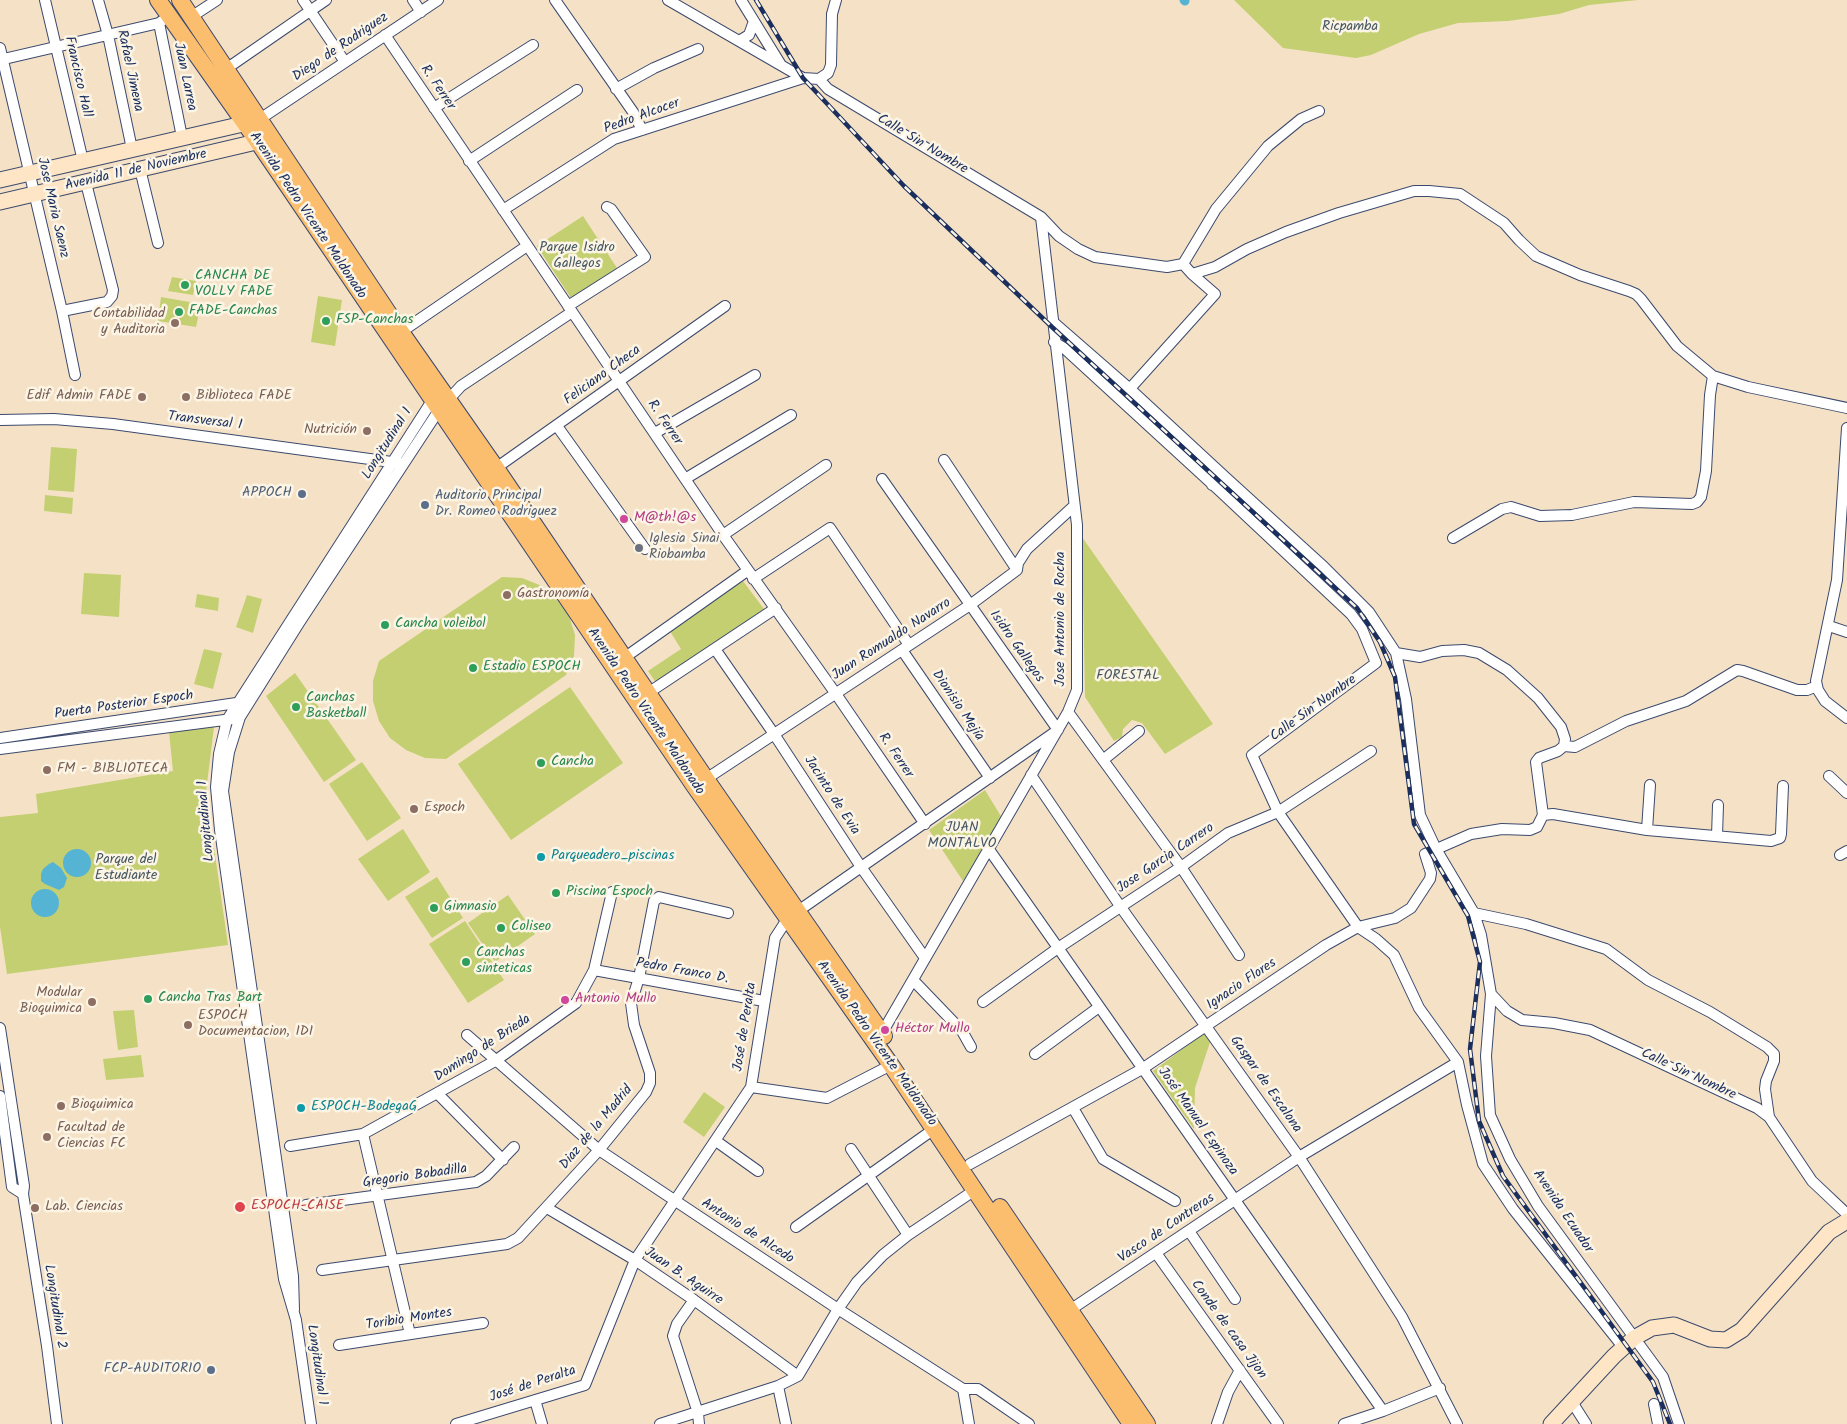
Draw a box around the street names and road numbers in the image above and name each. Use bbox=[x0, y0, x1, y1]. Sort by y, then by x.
street label: Diego de Rodriguez bbox=[290, 10, 392, 86]
street label: Rafael Jimena bbox=[112, 29, 146, 113]
street label: Francisco Hall bbox=[60, 35, 94, 119]
street label: Juan Larrea bbox=[169, 41, 199, 113]
street label: R. Ferrer bbox=[416, 62, 458, 114]
street label: Pedro Alcocer bbox=[602, 96, 682, 138]
street label: Calle Sin Nombre bbox=[874, 111, 970, 179]
street label: Avenida Pedro Vicente Maldonado bbox=[245, 129, 369, 303]
street label: Avenida 11 de Noviembre bbox=[64, 147, 208, 195]
street label: Jose Maria Saenz bbox=[32, 156, 72, 260]
street label: Feliciano Checa bbox=[561, 342, 645, 410]
street label: R. Ferrer bbox=[643, 397, 685, 449]
street label: Longitudinal 1 bbox=[359, 405, 417, 483]
street label: Transversal 1 bbox=[167, 409, 243, 435]
street label: Jose Antonio de Rocha bbox=[1054, 552, 1070, 686]
street label: Juan Romualdo Navarro bbox=[829, 595, 955, 685]
street label: Isidro Gallegos bbox=[985, 608, 1047, 686]
street label: Avenida Pedro Vicente Maldonado bbox=[583, 625, 707, 799]
street label: Dionisio Mejía bbox=[927, 667, 987, 745]
street label: Calle Sin Nombre bbox=[1267, 672, 1361, 746]
street label: Puerta Posterior Espoch bbox=[54, 688, 194, 724]
street label: R. Ferrer bbox=[874, 730, 916, 782]
street label: Jacinto de Evia bbox=[799, 754, 863, 838]
street label: Longitudinal 1 bbox=[195, 780, 219, 862]
street label: Jose Garcia Carrero bbox=[1114, 820, 1218, 898]
street label: Pedro Franco D. bbox=[634, 956, 730, 988]
street label: Ignacio Flores bbox=[1204, 956, 1280, 1014]
street label: Avenida Pedro Vicente Maldonado bbox=[812, 958, 940, 1130]
street label: José de Peralta bbox=[731, 981, 761, 1073]
street label: Domingo de Brieda bbox=[432, 1012, 534, 1086]
street label: Gaspar de Escalona bbox=[1225, 1033, 1305, 1137]
street label: Calle Sin Nombre bbox=[1638, 1046, 1738, 1104]
street label: José Manuel Espinoza bbox=[1153, 1065, 1241, 1179]
street label: Diaz de la Madrid bbox=[557, 1082, 637, 1174]
street label: Gregorio Bobadilla bbox=[362, 1161, 468, 1193]
street label: Avenida Ecuador bbox=[1528, 1167, 1596, 1257]
street label: Vasco de Contreras bbox=[1116, 1191, 1218, 1267]
street label: Antonio de Alcedo bbox=[697, 1196, 797, 1268]
street label: Juan B. Aguirre bbox=[640, 1244, 726, 1310]
street label: Longitudinal 2 bbox=[39, 1264, 69, 1350]
street label: Conde de casa Jijon bbox=[1186, 1277, 1270, 1383]
street label: Toribio Montes bbox=[365, 1305, 453, 1335]
street label: Longitudinal 1 bbox=[302, 1324, 330, 1406]
street label: José de Peralta bbox=[488, 1363, 578, 1407]

